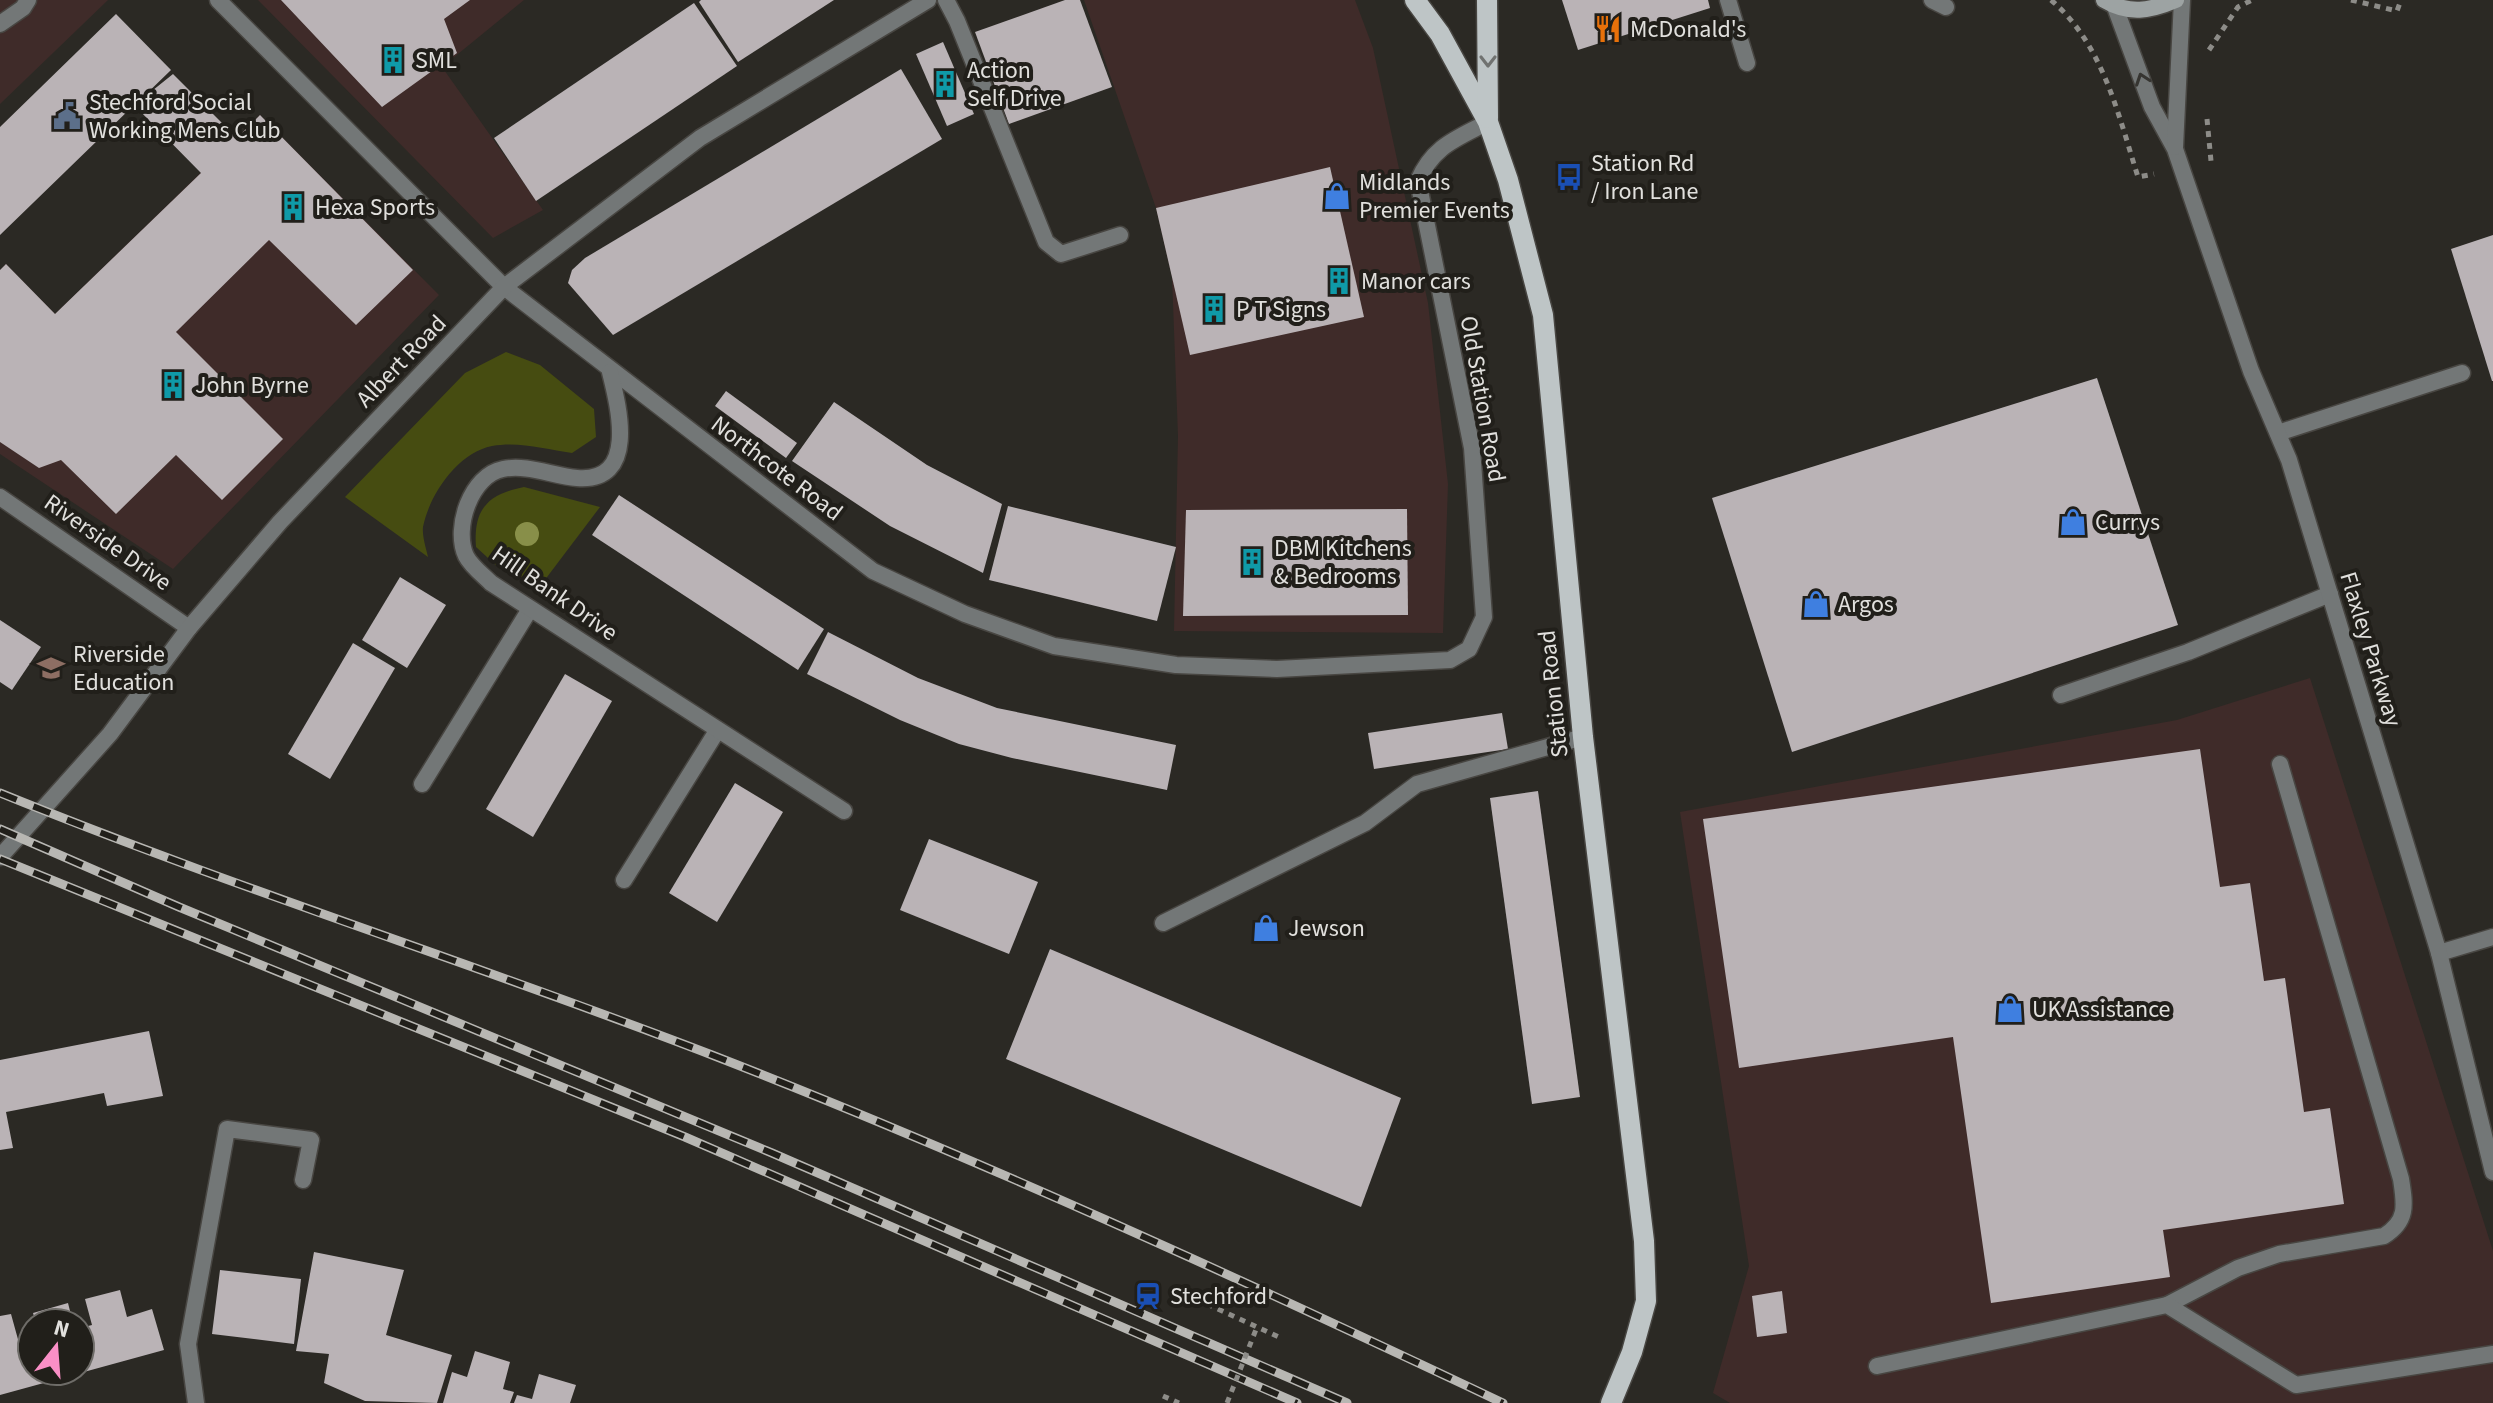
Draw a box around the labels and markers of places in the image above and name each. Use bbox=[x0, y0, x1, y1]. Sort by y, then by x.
place label: McDonald's bbox=[1630, 12, 1746, 47]
restaurant icon: McDonald's bbox=[1593, 14, 1623, 44]
place label: SML bbox=[415, 43, 457, 78]
building icon: SML bbox=[378, 45, 408, 75]
place label: Action Self Drive bbox=[967, 53, 1062, 116]
building icon: Action Self Drive bbox=[930, 69, 960, 99]
place label: Stechford Social Working Mens Club bbox=[89, 85, 281, 148]
public building icon: Stechford Social Working Mens Club bbox=[52, 101, 82, 131]
place label: Station Rd / Iron Lane bbox=[1591, 146, 1698, 209]
bus stop icon: Station Rd / Iron Lane bbox=[1554, 162, 1584, 192]
place label: Midlands Premier Events bbox=[1359, 165, 1510, 228]
shop icon: Midlands Premier Events bbox=[1322, 181, 1352, 211]
place label: Hexa Sports bbox=[315, 190, 435, 225]
building icon: Hexa Sports bbox=[278, 192, 308, 222]
place label: Manor cars bbox=[1361, 264, 1471, 299]
building icon: Manor cars bbox=[1324, 266, 1354, 296]
place label: P T Signs bbox=[1236, 292, 1326, 327]
building icon: P T Signs bbox=[1199, 294, 1229, 324]
place label: John Byrne bbox=[195, 368, 309, 403]
building icon: John Byrne bbox=[158, 370, 188, 400]
place label: Currys bbox=[2095, 505, 2160, 540]
shop icon: Currys bbox=[2058, 507, 2088, 537]
place label: DBM Kitchens & Bedrooms bbox=[1274, 531, 1412, 594]
building icon: DBM Kitchens & Bedrooms bbox=[1237, 547, 1267, 577]
place label: Argos bbox=[1838, 587, 1894, 622]
shop icon: Argos bbox=[1801, 589, 1831, 619]
place label: Riverside Education bbox=[73, 637, 174, 700]
school or university icon: Riverside Education bbox=[36, 653, 66, 683]
place label: Jewson bbox=[1288, 911, 1365, 946]
shop icon: Jewson bbox=[1251, 913, 1281, 943]
place label: UK Assistance bbox=[2032, 992, 2171, 1027]
shop icon: UK Assistance bbox=[1995, 994, 2025, 1024]
place label: Stechford bbox=[1170, 1279, 1267, 1314]
station icon: Stechford bbox=[1133, 1281, 1163, 1311]

